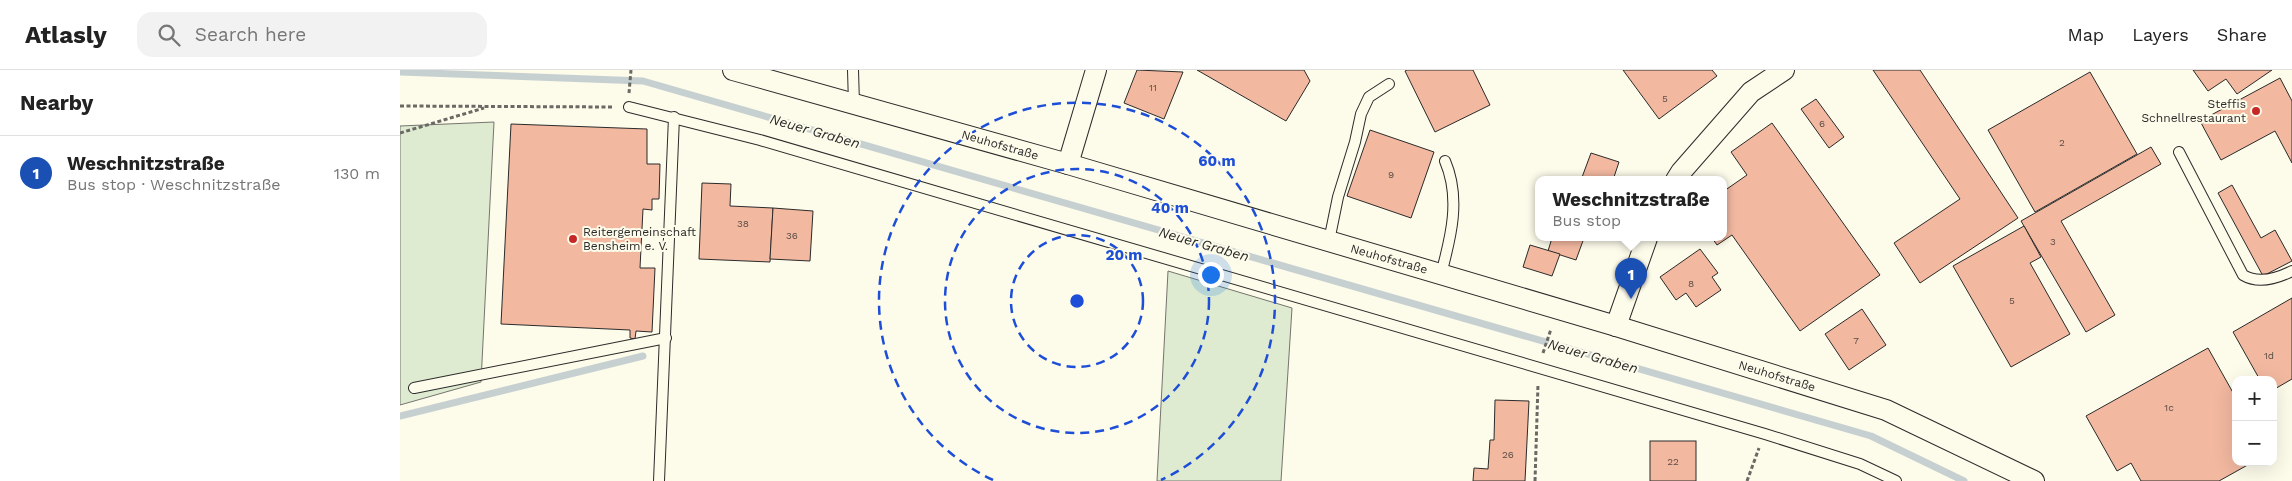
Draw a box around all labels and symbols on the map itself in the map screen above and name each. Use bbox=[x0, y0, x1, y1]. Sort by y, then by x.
house number: 11 bbox=[1149, 82, 1157, 93]
house number: 5 bbox=[1662, 93, 1668, 104]
place label: Steffis Schnellrestaurant bbox=[2141, 97, 2246, 125]
marker: Steffis Schnellrestaurant bbox=[2250, 105, 2262, 117]
water label: Neuer Graben bbox=[768, 111, 862, 151]
house number: 6 bbox=[1819, 118, 1825, 129]
street label: Neuhofstraße bbox=[960, 127, 1040, 163]
house number: 2 bbox=[2059, 137, 2065, 148]
text: 60 m bbox=[1198, 152, 1236, 170]
house number: 9 bbox=[1388, 169, 1394, 180]
text: 40 m bbox=[1151, 199, 1189, 217]
house number: 38 bbox=[737, 218, 749, 229]
water label: Neuer Graben bbox=[1157, 224, 1251, 264]
place label: Reitergemeinschaft Bensheim e. V. bbox=[583, 225, 696, 253]
house number: 36 bbox=[786, 230, 798, 241]
marker: Reitergemeinschaft Bensheim e. V. bbox=[567, 233, 579, 245]
house number: 3 bbox=[2050, 236, 2056, 247]
street label: Neuhofstraße bbox=[1349, 241, 1429, 277]
text: 20 m bbox=[1105, 246, 1143, 264]
pin: 1 bbox=[1615, 258, 1647, 299]
your location bbox=[1198, 262, 1224, 288]
house number: 8 bbox=[1688, 278, 1694, 289]
centre of rings bbox=[1068, 292, 1086, 310]
house number: 5 bbox=[2009, 295, 2015, 306]
house number: 7 bbox=[1853, 335, 1859, 346]
water label: Neuer Graben bbox=[1546, 336, 1640, 376]
house number: 1d bbox=[2264, 350, 2274, 361]
street label: Neuhofstraße bbox=[1737, 358, 1817, 394]
house number: 1c bbox=[2164, 402, 2174, 413]
house number: 26 bbox=[1502, 449, 1514, 460]
house number: 22 bbox=[1667, 456, 1679, 467]

